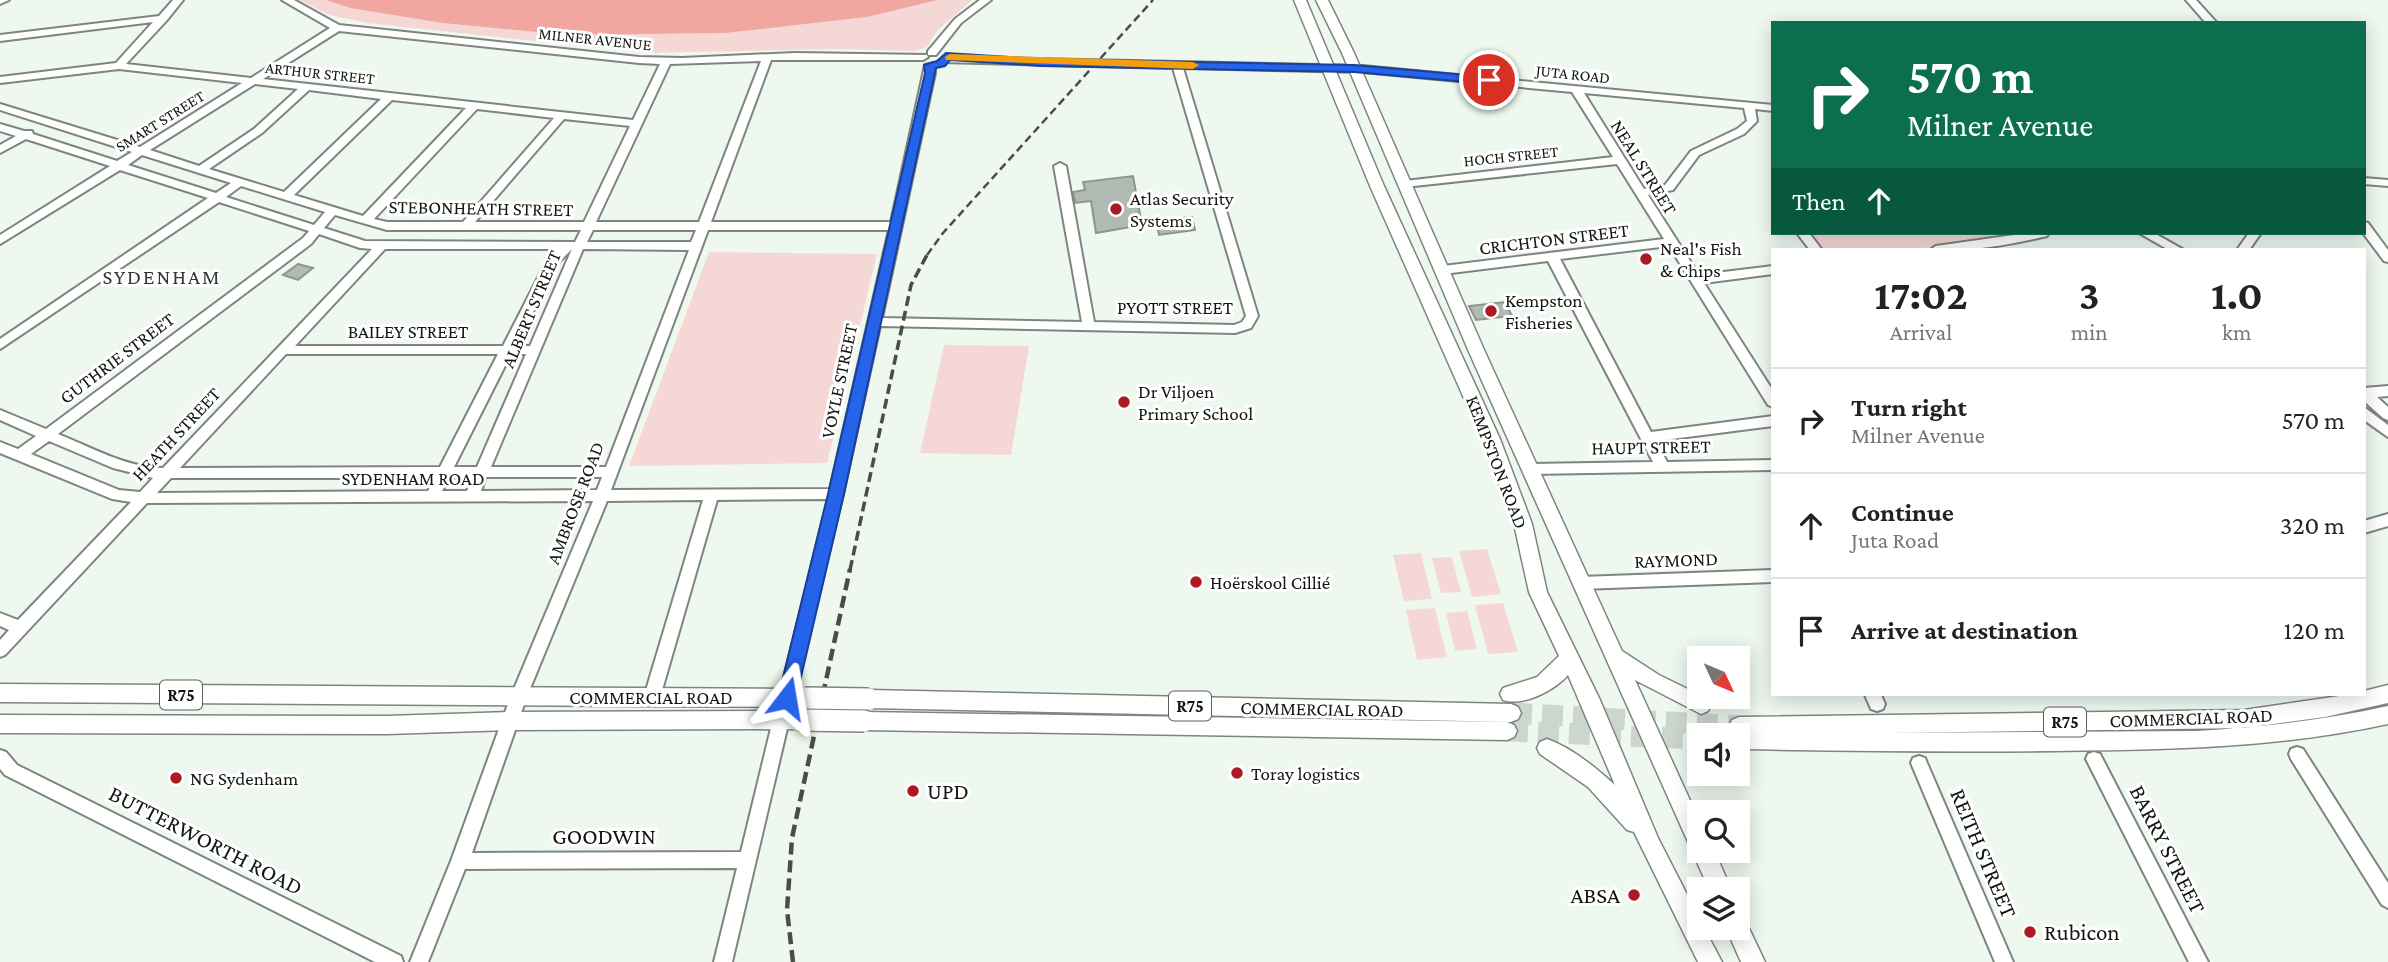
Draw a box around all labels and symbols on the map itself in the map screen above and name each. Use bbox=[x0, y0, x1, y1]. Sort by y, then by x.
street label: MILNER AVENUE bbox=[538, 25, 653, 53]
pin bbox=[1459, 50, 1519, 110]
street label: ARTHUR STREET bbox=[264, 59, 376, 87]
street label: JUTA ROAD bbox=[1533, 61, 1611, 87]
street label: SMART STREET bbox=[113, 87, 208, 155]
street label: NEAL STREET bbox=[1607, 116, 1682, 219]
street label: HOCH STREET bbox=[1463, 143, 1560, 169]
place label: Atlas Security Systems bbox=[1130, 188, 1234, 231]
street label: STEBONHEATH STREET bbox=[388, 196, 574, 220]
marker: Atlas Security Systems bbox=[1108, 201, 1124, 217]
street label: CRICHTON STREET bbox=[1478, 219, 1631, 259]
place label: Neal's Fish & Chips bbox=[1660, 238, 1742, 281]
street label: ALBERT STREET bbox=[497, 246, 565, 371]
marker: Neal's Fish & Chips bbox=[1638, 251, 1654, 267]
district label: SYDENHAM bbox=[103, 265, 221, 289]
place label: Kempston Fisheries bbox=[1505, 290, 1583, 333]
street label: PYOTT STREET bbox=[1117, 297, 1234, 318]
marker: Kempston Fisheries bbox=[1483, 303, 1499, 319]
street label: GUTHRIE STREET bbox=[56, 308, 179, 408]
street label: BAILEY STREET bbox=[348, 321, 469, 342]
street label: VOYLE STREET bbox=[817, 321, 862, 440]
place label: Dr Viljoen Primary School bbox=[1138, 381, 1253, 424]
street label: HEATH STREET bbox=[127, 383, 225, 485]
street label: KEMPSTON ROAD bbox=[1462, 393, 1532, 531]
marker: Dr Viljoen Primary School bbox=[1116, 394, 1132, 410]
street label: HAUPT STREET bbox=[1591, 435, 1712, 459]
street label: AMBROSE ROAD bbox=[542, 439, 608, 567]
street label: SYDENHAM ROAD bbox=[341, 468, 485, 489]
street label: RAYMOND bbox=[1634, 548, 1718, 572]
place label: Hoërskool Cillié bbox=[1210, 572, 1330, 593]
marker: Hoërskool Cillié bbox=[1188, 574, 1204, 590]
north arrow bbox=[1687, 646, 1750, 709]
position arrow bbox=[750, 661, 824, 735]
road number: R75 bbox=[160, 680, 202, 710]
street label: COMMERCIAL ROAD bbox=[569, 687, 733, 708]
road number: R75 bbox=[1169, 692, 1211, 720]
street label: COMMERCIAL ROAD bbox=[1240, 697, 1404, 721]
street label: COMMERCIAL ROAD bbox=[2109, 705, 2273, 731]
road number: R75 bbox=[2044, 708, 2086, 736]
place label: Toray logistics bbox=[1251, 763, 1360, 784]
marker: Toray logistics bbox=[1229, 765, 1245, 781]
place label: NG Sydenham bbox=[190, 768, 298, 789]
marker: NG Sydenham bbox=[168, 770, 184, 786]
place label: UPD bbox=[927, 778, 969, 804]
street label: BUTTERWORTH ROAD bbox=[105, 780, 307, 900]
street label: BARRY STREET bbox=[2125, 781, 2212, 918]
marker: UPD bbox=[905, 783, 921, 799]
street label: REITH STREET bbox=[1945, 785, 2023, 922]
street label: GOODWIN bbox=[552, 823, 656, 849]
place label: ABSA bbox=[1571, 882, 1621, 908]
marker: ABSA bbox=[1626, 887, 1642, 903]
place label: Rubicon bbox=[2044, 919, 2120, 945]
marker: Rubicon bbox=[2022, 924, 2038, 940]

